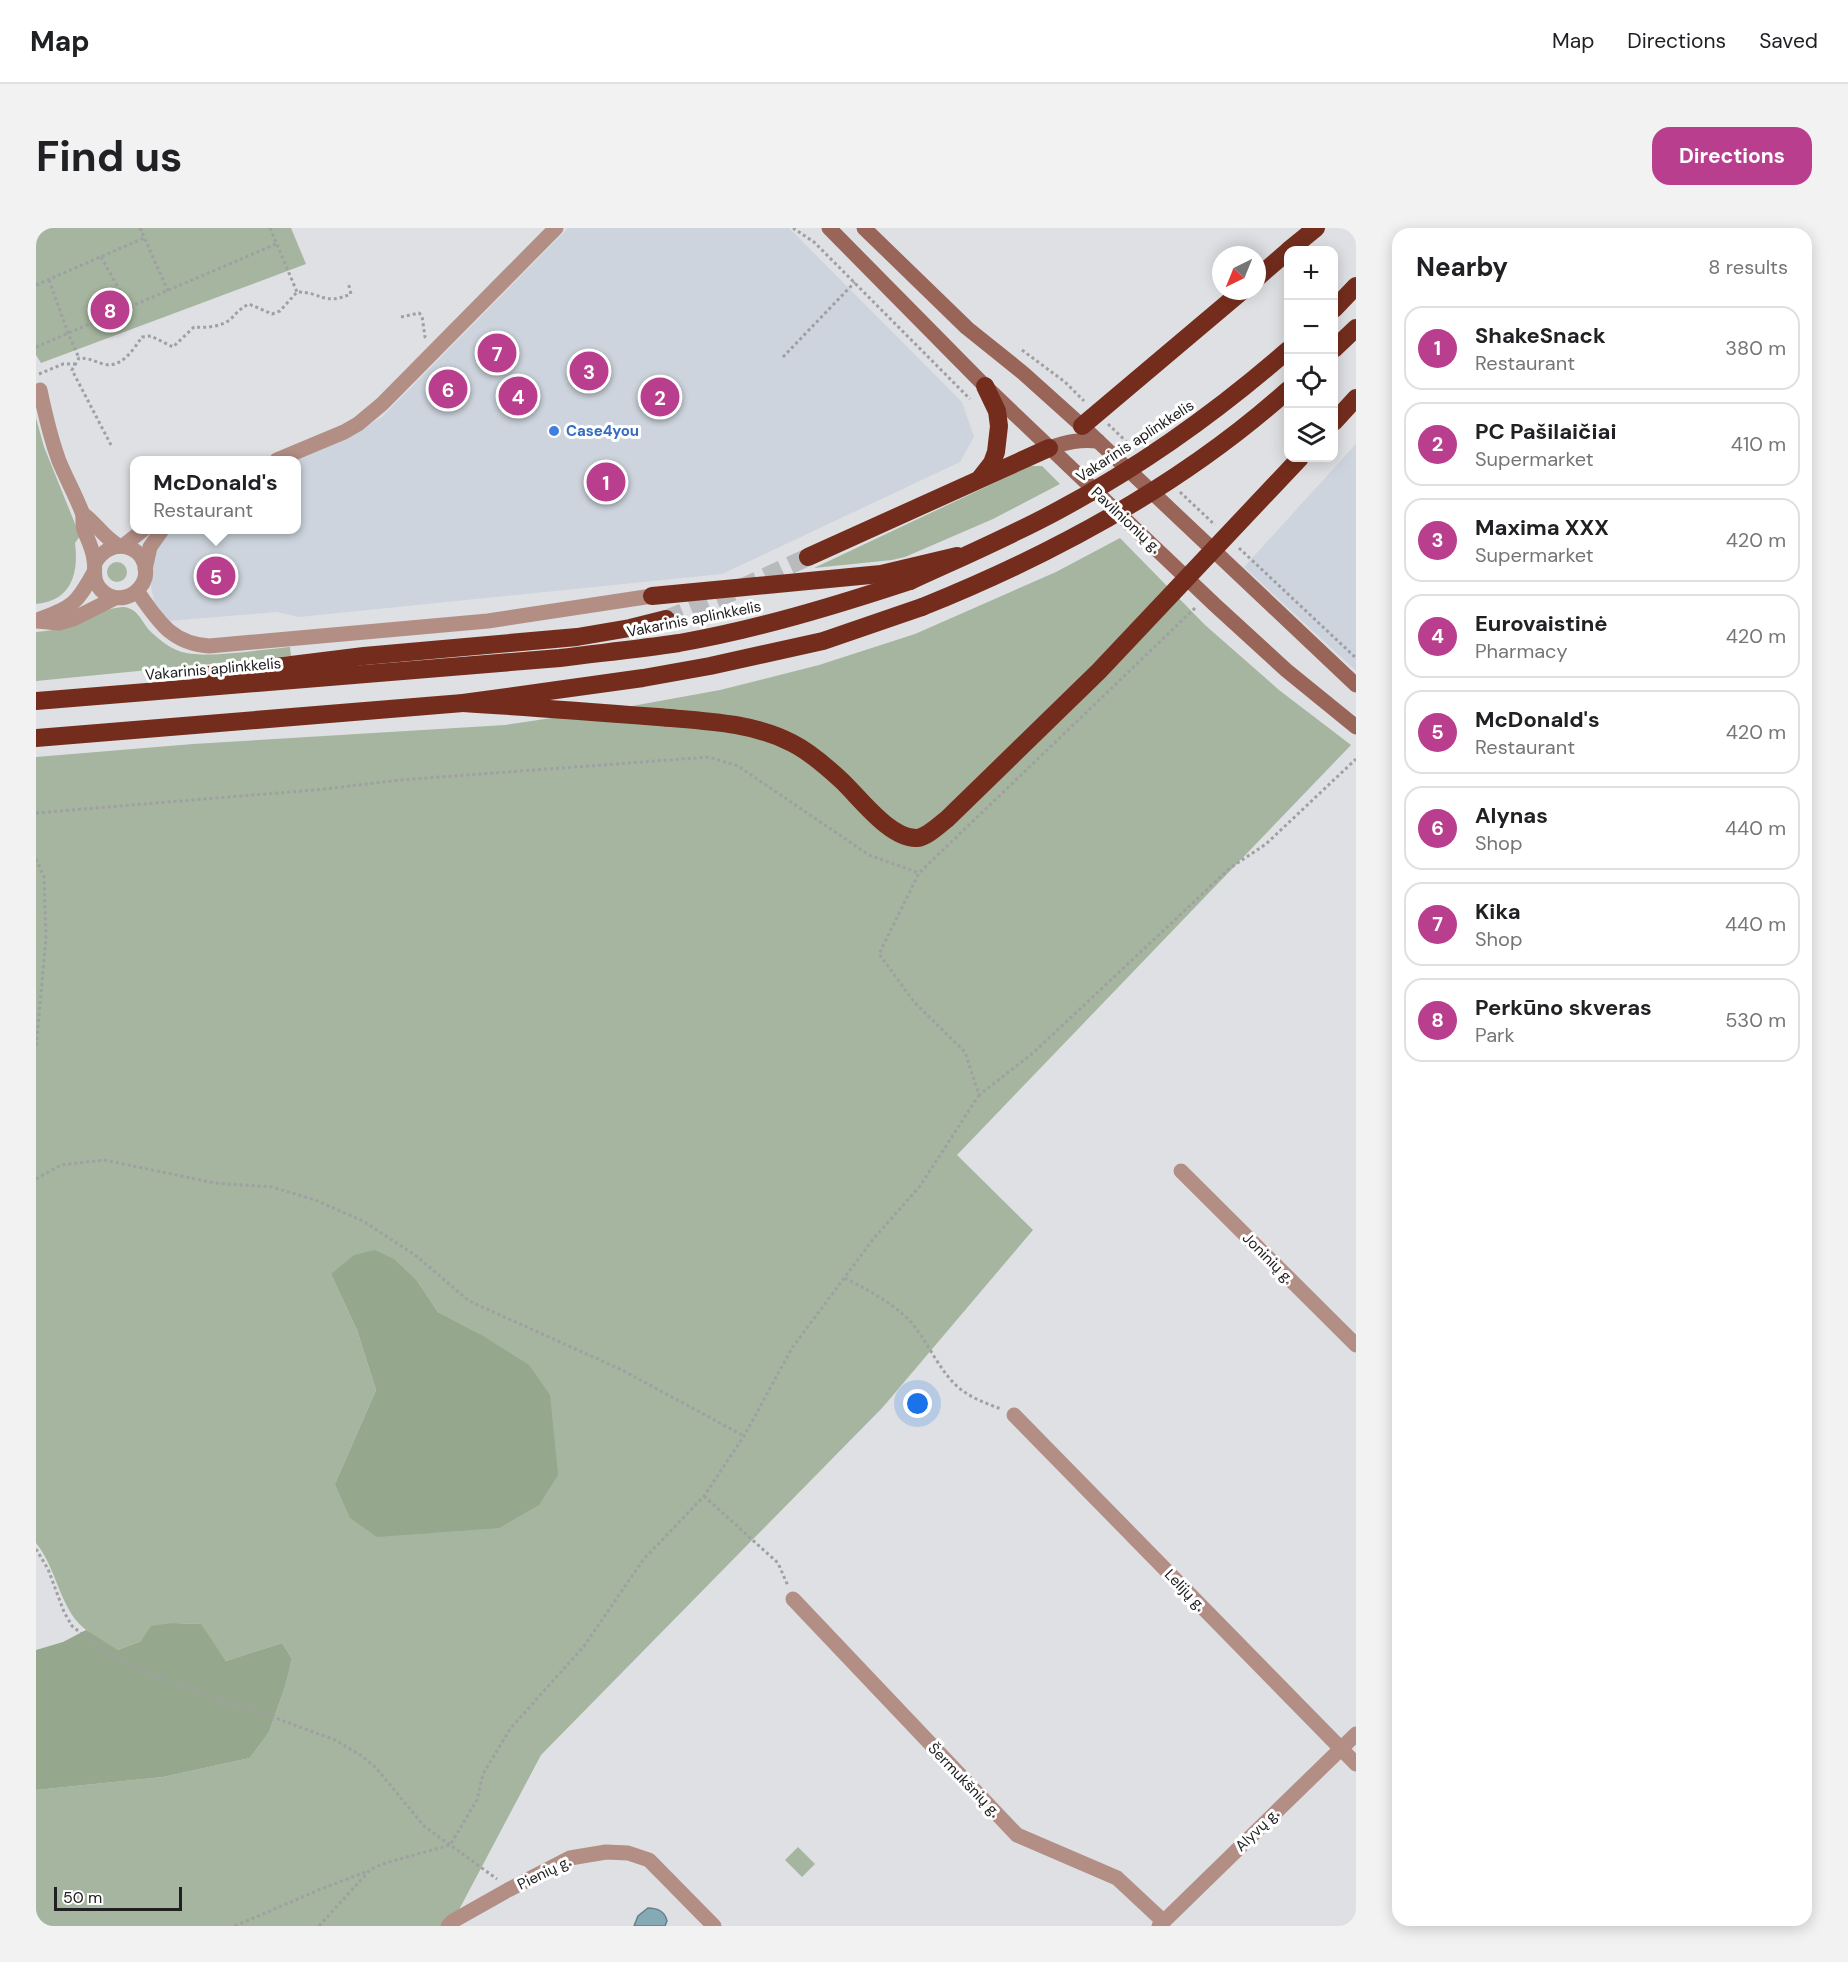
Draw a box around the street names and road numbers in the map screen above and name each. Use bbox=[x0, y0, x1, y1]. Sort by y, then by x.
street label: Vakarinis aplinkkelis bbox=[1072, 395, 1198, 487]
street label: Pavilnionių g. bbox=[1087, 483, 1165, 557]
street label: Vakarinis aplinkkelis bbox=[625, 596, 763, 642]
street label: Vakarinis aplinkkelis bbox=[144, 653, 282, 685]
street label: Joninių g. bbox=[1238, 1228, 1298, 1288]
street label: Lelijų g. bbox=[1160, 1565, 1210, 1615]
street label: Šermukšnių g. bbox=[924, 1739, 1004, 1821]
street label: Alyvų g. bbox=[1231, 1804, 1283, 1856]
street label: Pienių g. bbox=[514, 1852, 574, 1894]

